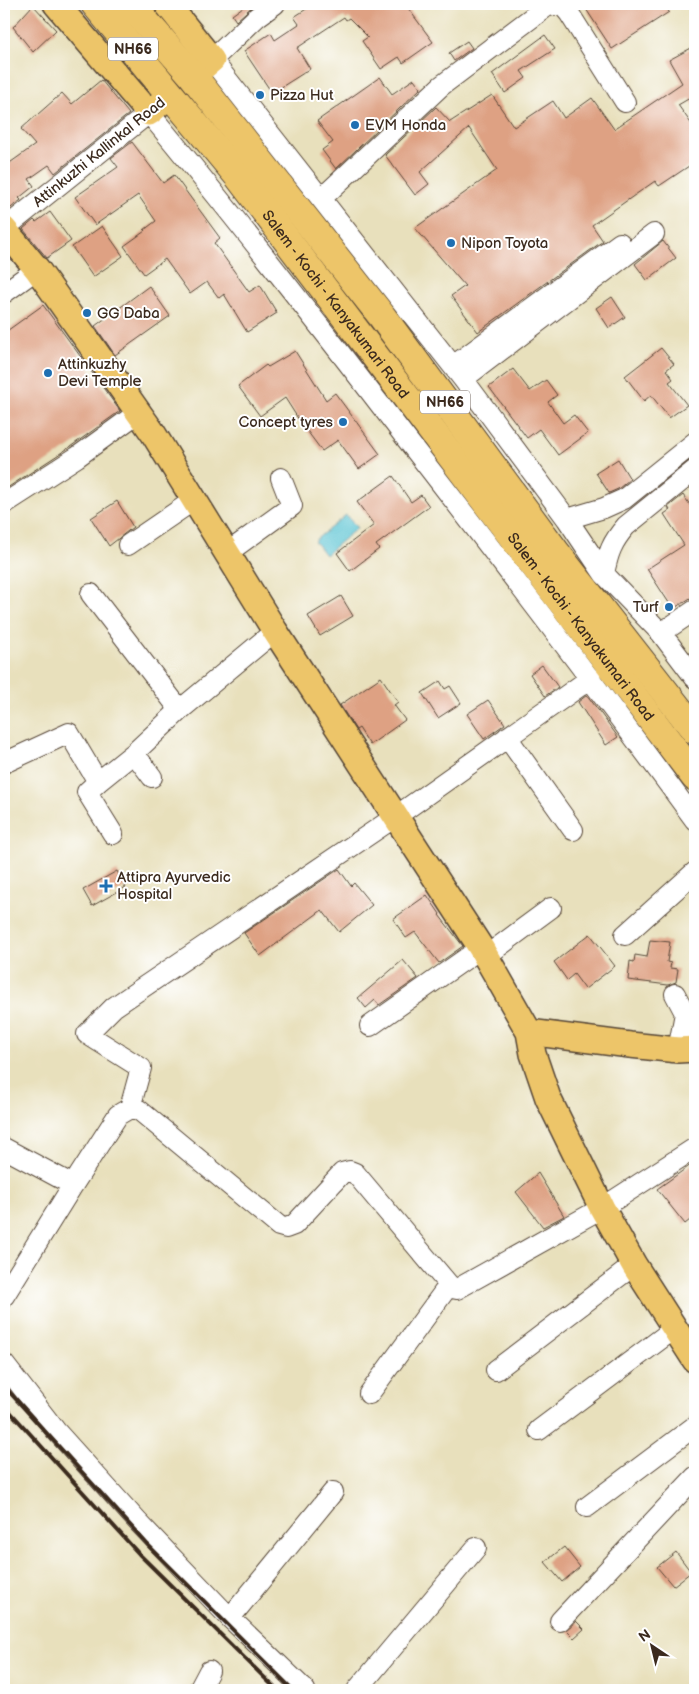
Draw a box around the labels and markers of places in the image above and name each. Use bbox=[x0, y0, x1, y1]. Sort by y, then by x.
place label: Pizza Hut bbox=[270, 86, 334, 105]
marker: Pizza Hut bbox=[254, 89, 266, 101]
place label: EVM Honda bbox=[365, 116, 446, 135]
marker: EVM Honda bbox=[349, 119, 361, 131]
place label: Nipon Toyota bbox=[461, 234, 548, 253]
marker: Nipon Toyota bbox=[445, 237, 457, 249]
place label: GG Daba bbox=[97, 304, 160, 323]
marker: GG Daba bbox=[81, 307, 93, 319]
place label: Attinkuzhy Devi Temple bbox=[58, 355, 142, 391]
marker: Attinkuzhy Devi Temple bbox=[42, 367, 54, 379]
place label: Concept tyres bbox=[238, 413, 334, 432]
marker: Concept tyres bbox=[337, 416, 349, 428]
place label: Turf bbox=[633, 598, 659, 617]
marker: Turf bbox=[663, 601, 675, 613]
place label: Attipra Ayurvedic Hospital bbox=[117, 868, 231, 904]
marker: Attipra Ayurvedic Hospital bbox=[99, 879, 113, 893]

